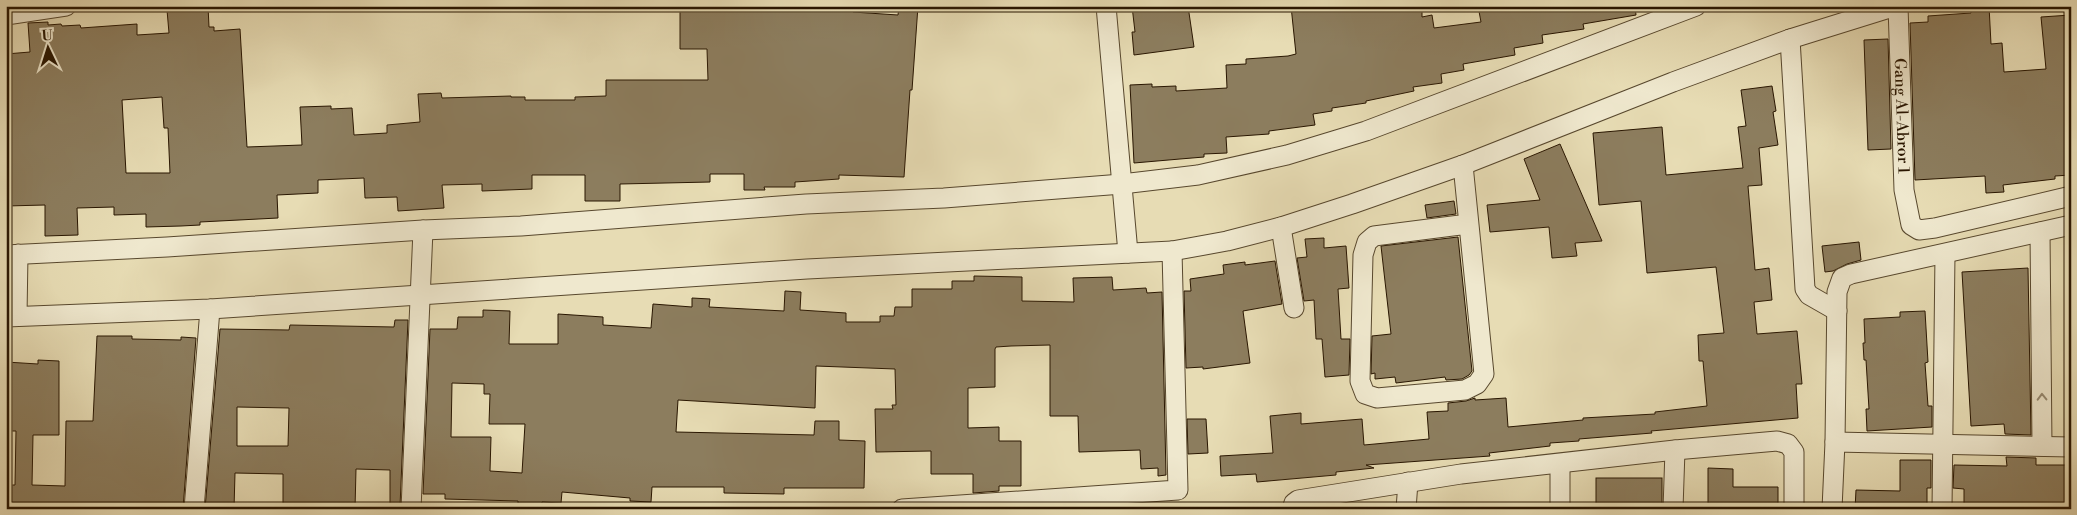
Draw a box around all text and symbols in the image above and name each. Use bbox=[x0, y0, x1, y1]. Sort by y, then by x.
north arrow bbox=[22, 22, 72, 72]
text: U bbox=[41, 27, 53, 45]
street label: Gang Al-Abror 1 bbox=[1890, 58, 1913, 174]
one-way arrow bbox=[2037, 393, 2047, 401]

